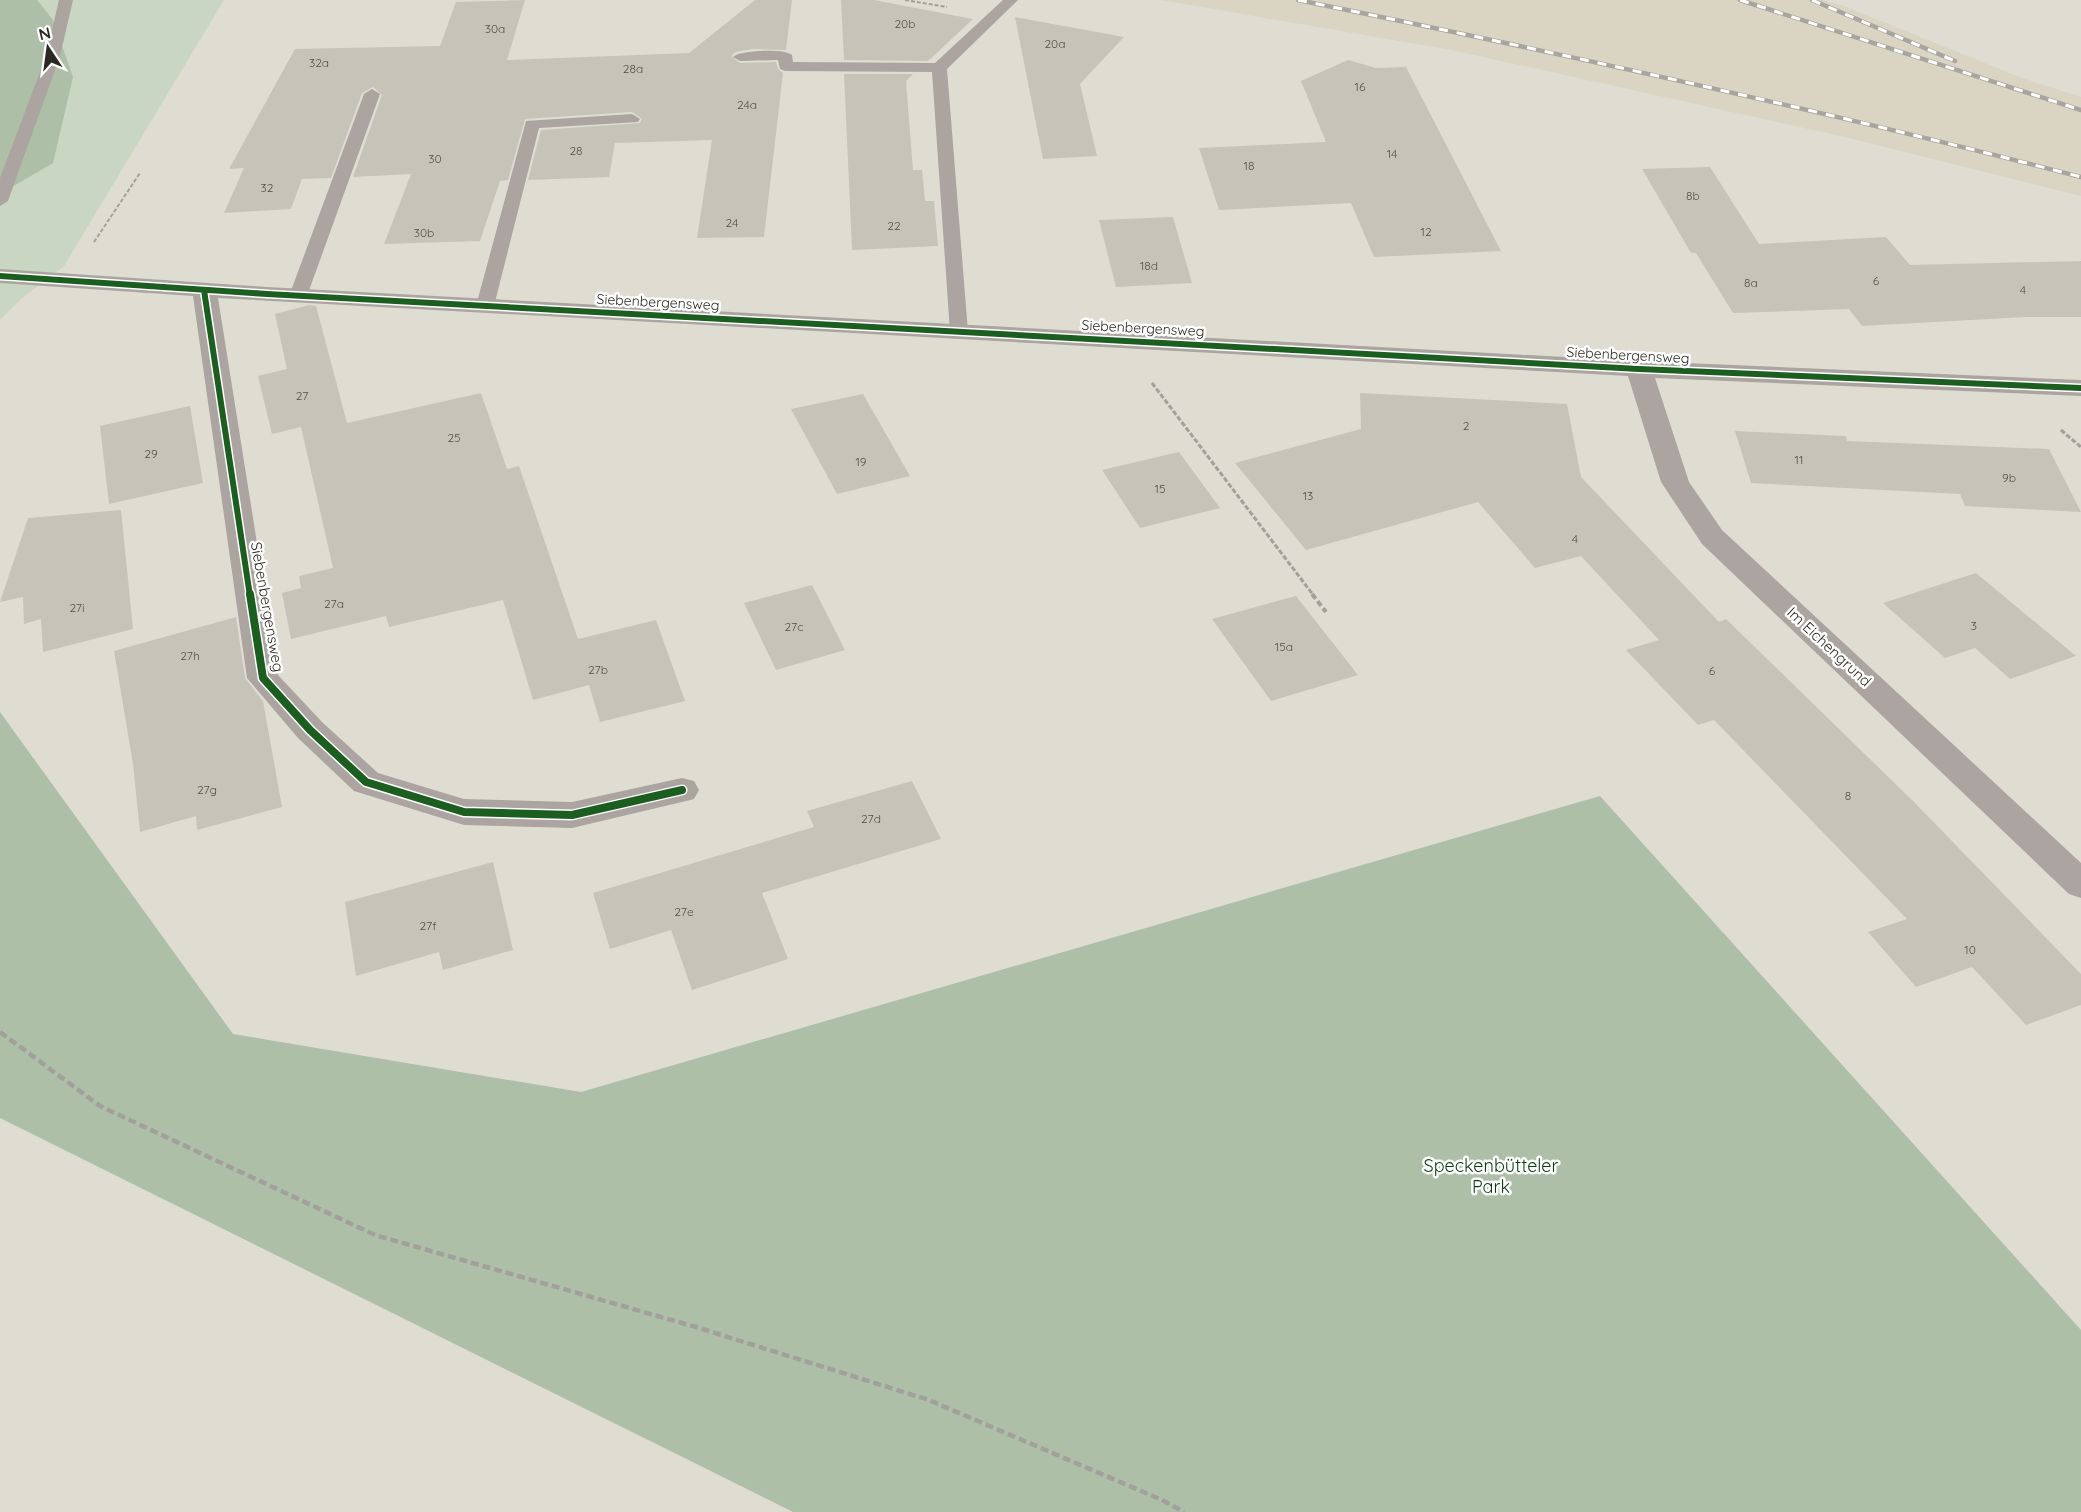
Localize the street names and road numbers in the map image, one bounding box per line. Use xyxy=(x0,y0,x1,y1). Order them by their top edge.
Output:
street label: Siebenbergensweg xyxy=(596,290,720,314)
street label: Siebenbergensweg xyxy=(1081,316,1205,340)
street label: Siebenbergensweg xyxy=(1566,343,1690,367)
street label: Siebenbergensweg xyxy=(247,540,288,673)
street label: Im Eichengrund xyxy=(1783,603,1875,690)

